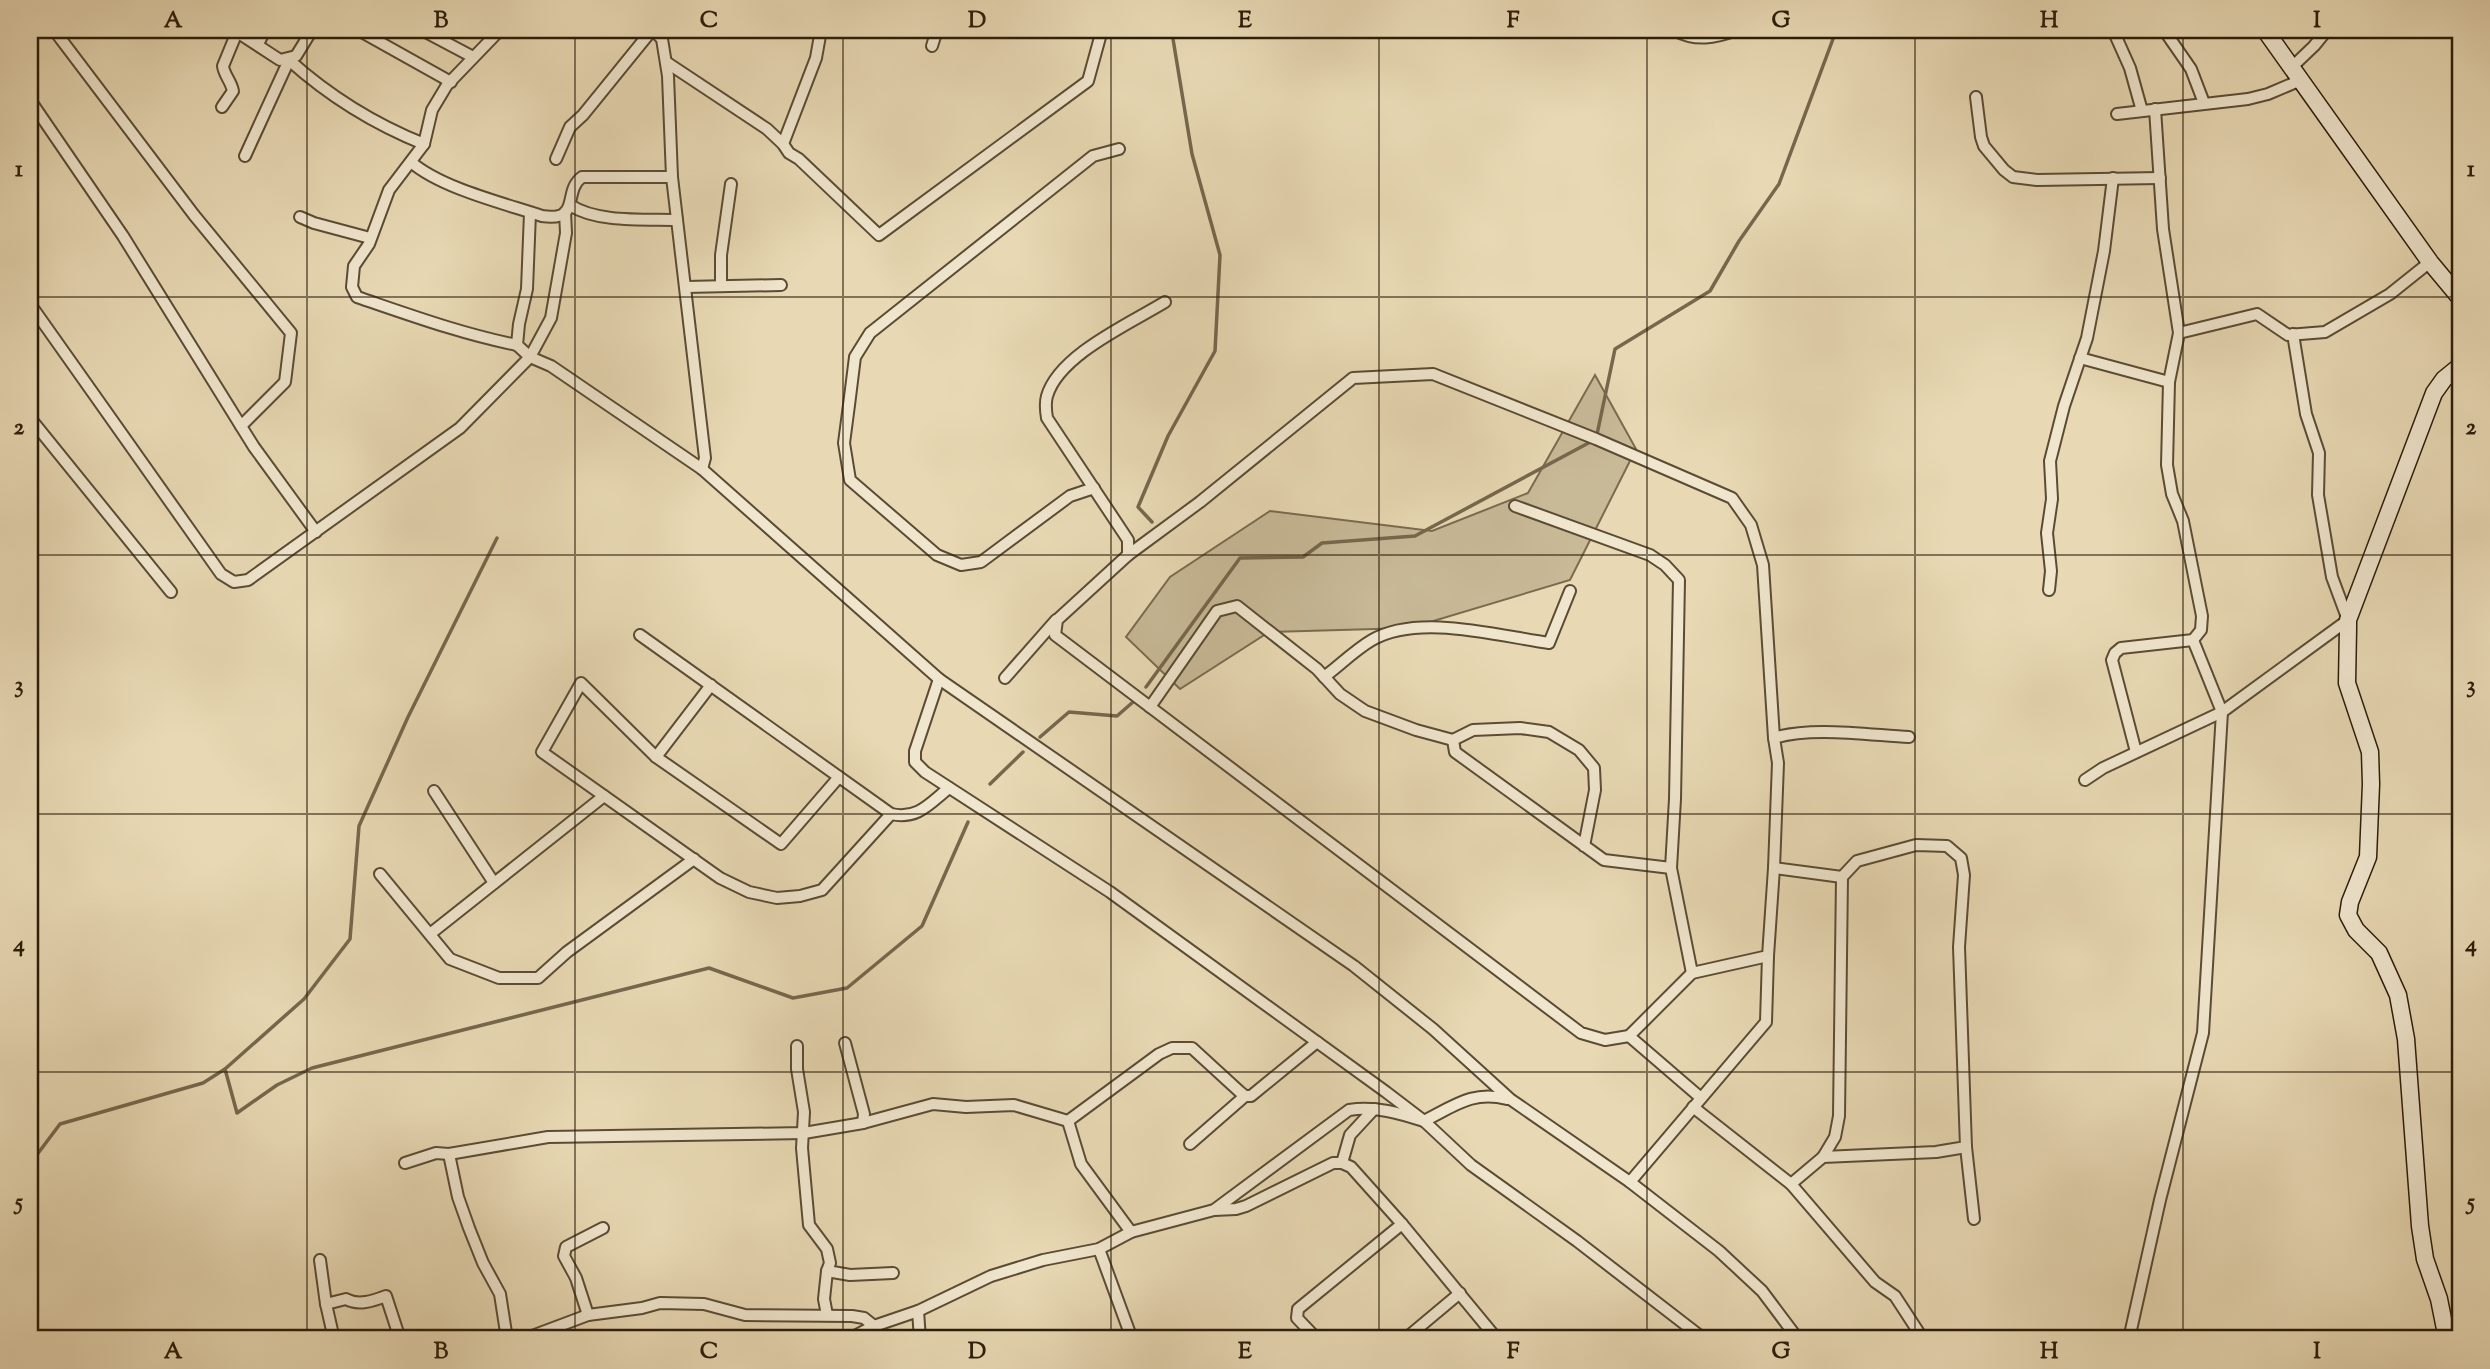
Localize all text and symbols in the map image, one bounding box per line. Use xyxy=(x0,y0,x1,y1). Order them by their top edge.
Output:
text: A xyxy=(164,5,183,38)
text: B xyxy=(434,5,449,38)
text: C xyxy=(700,5,718,38)
text: D xyxy=(968,5,986,38)
text: E xyxy=(1238,5,1252,38)
text: F xyxy=(1507,5,1520,38)
text: G xyxy=(1772,5,1791,38)
text: H xyxy=(2040,5,2059,38)
text: I xyxy=(2313,5,2321,38)
text: 1 xyxy=(15,154,23,187)
text: 1 xyxy=(2467,154,2475,187)
text: 2 xyxy=(14,412,25,445)
text: 2 xyxy=(2466,412,2477,445)
text: 3 xyxy=(14,670,24,703)
text: 3 xyxy=(2466,670,2476,703)
text: 4 xyxy=(12,929,25,962)
text: 4 xyxy=(2464,929,2477,962)
text: 5 xyxy=(13,1187,23,1220)
text: 5 xyxy=(2465,1187,2475,1220)
text: A xyxy=(164,1336,183,1369)
text: B xyxy=(434,1336,449,1369)
text: C xyxy=(700,1336,718,1369)
text: D xyxy=(968,1336,986,1369)
text: E xyxy=(1238,1336,1252,1369)
text: F xyxy=(1507,1336,1520,1369)
text: G xyxy=(1772,1336,1791,1369)
text: H xyxy=(2040,1336,2059,1369)
text: I xyxy=(2313,1336,2321,1369)

